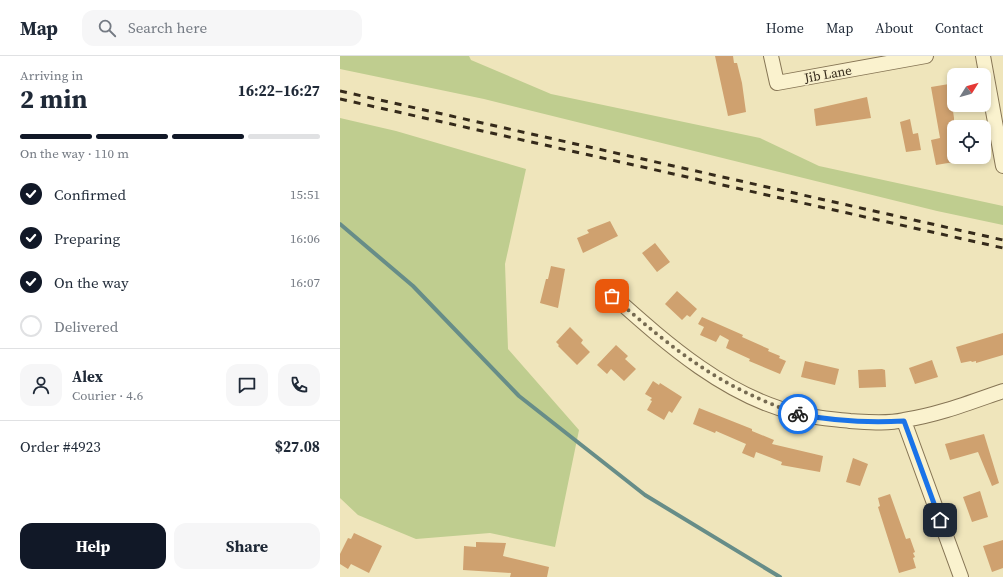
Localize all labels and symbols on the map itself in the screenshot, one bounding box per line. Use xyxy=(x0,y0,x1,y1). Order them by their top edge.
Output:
street label: Jib Lane xyxy=(802,61,853,87)
north arrow xyxy=(947,68,991,112)
pin xyxy=(595,279,629,313)
courier xyxy=(778,394,818,434)
pin xyxy=(923,503,957,537)

